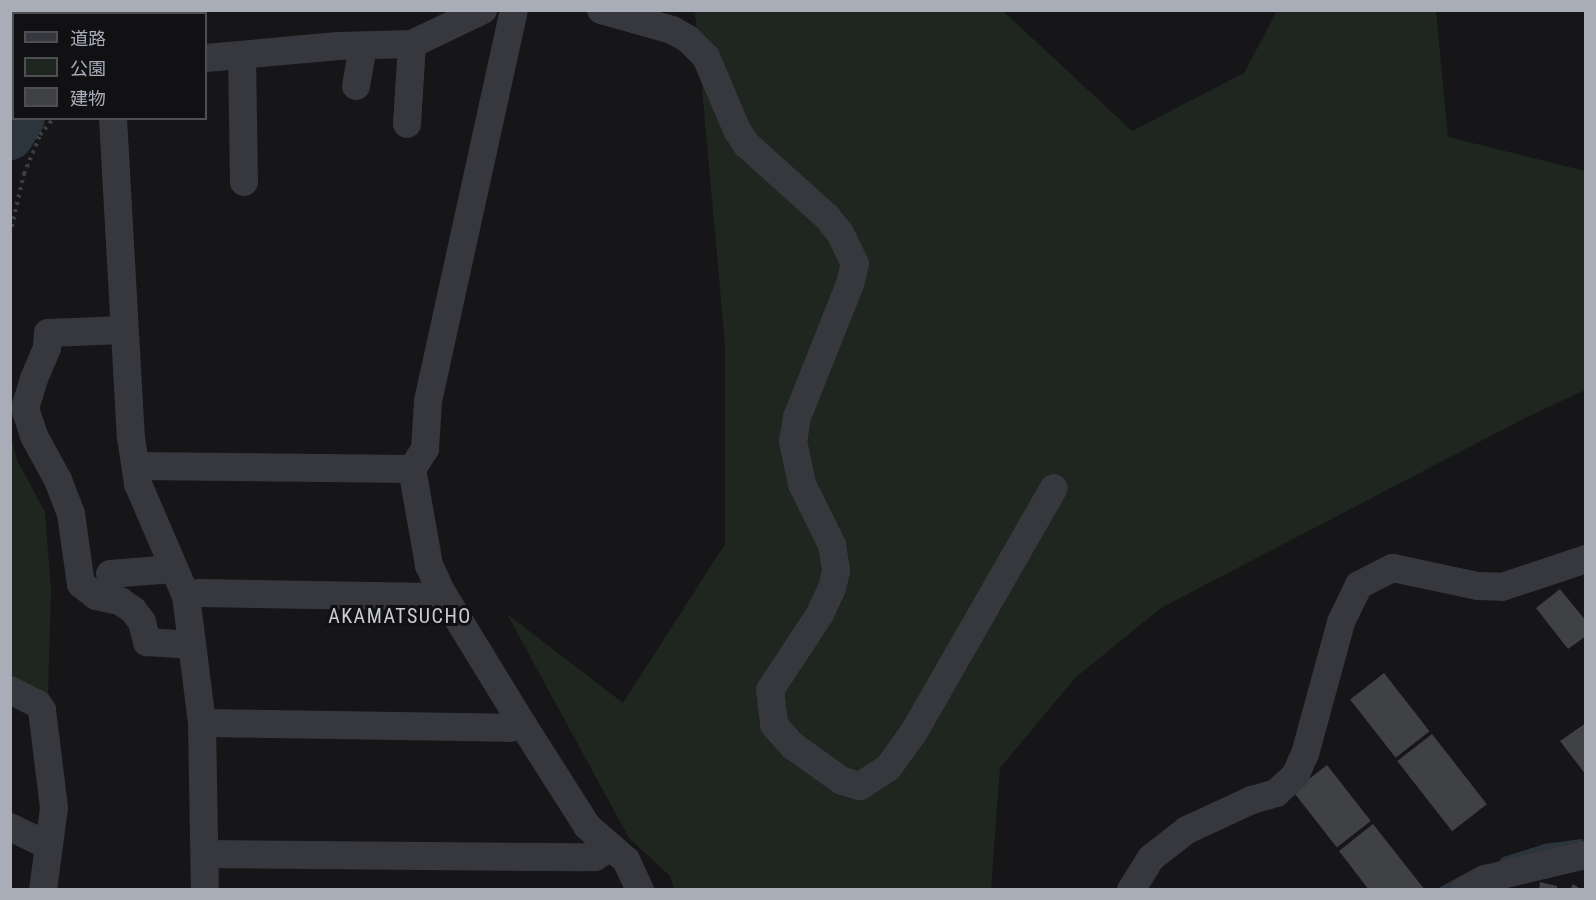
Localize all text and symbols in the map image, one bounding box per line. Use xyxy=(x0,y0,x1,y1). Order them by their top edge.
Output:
legend xyxy=(12,12,207,120)
text: 道路 xyxy=(70,28,106,49)
text: 公園 xyxy=(70,58,106,79)
text: 建物 xyxy=(70,88,106,109)
district label: AKAMATSUCHO xyxy=(328,604,472,628)

